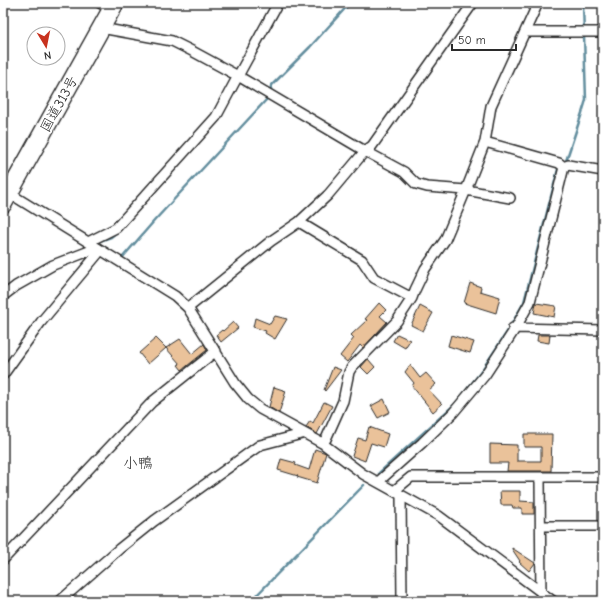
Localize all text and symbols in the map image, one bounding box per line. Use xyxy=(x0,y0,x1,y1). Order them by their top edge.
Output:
north arrow xyxy=(26,26,66,66)
scale bar xyxy=(452,26,516,52)
text: 50 m xyxy=(458,33,486,47)
text: N xyxy=(43,48,52,62)
street label: 国道313号 xyxy=(37,73,81,135)
district label: 小鴨 xyxy=(123,454,153,472)

